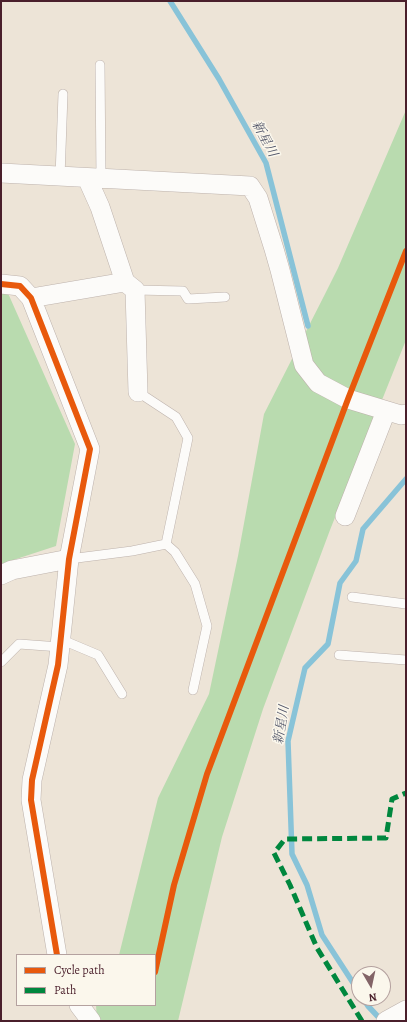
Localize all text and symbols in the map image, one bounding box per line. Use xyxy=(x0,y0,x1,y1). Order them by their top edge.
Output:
water label: 新星川 xyxy=(248,118,280,160)
water label: 新星川 xyxy=(271,705,293,745)
legend xyxy=(16,954,156,1006)
text: Cycle path xyxy=(54,962,105,978)
north arrow xyxy=(351,966,391,1006)
text: Path xyxy=(54,982,76,998)
text: N xyxy=(368,989,378,1005)

